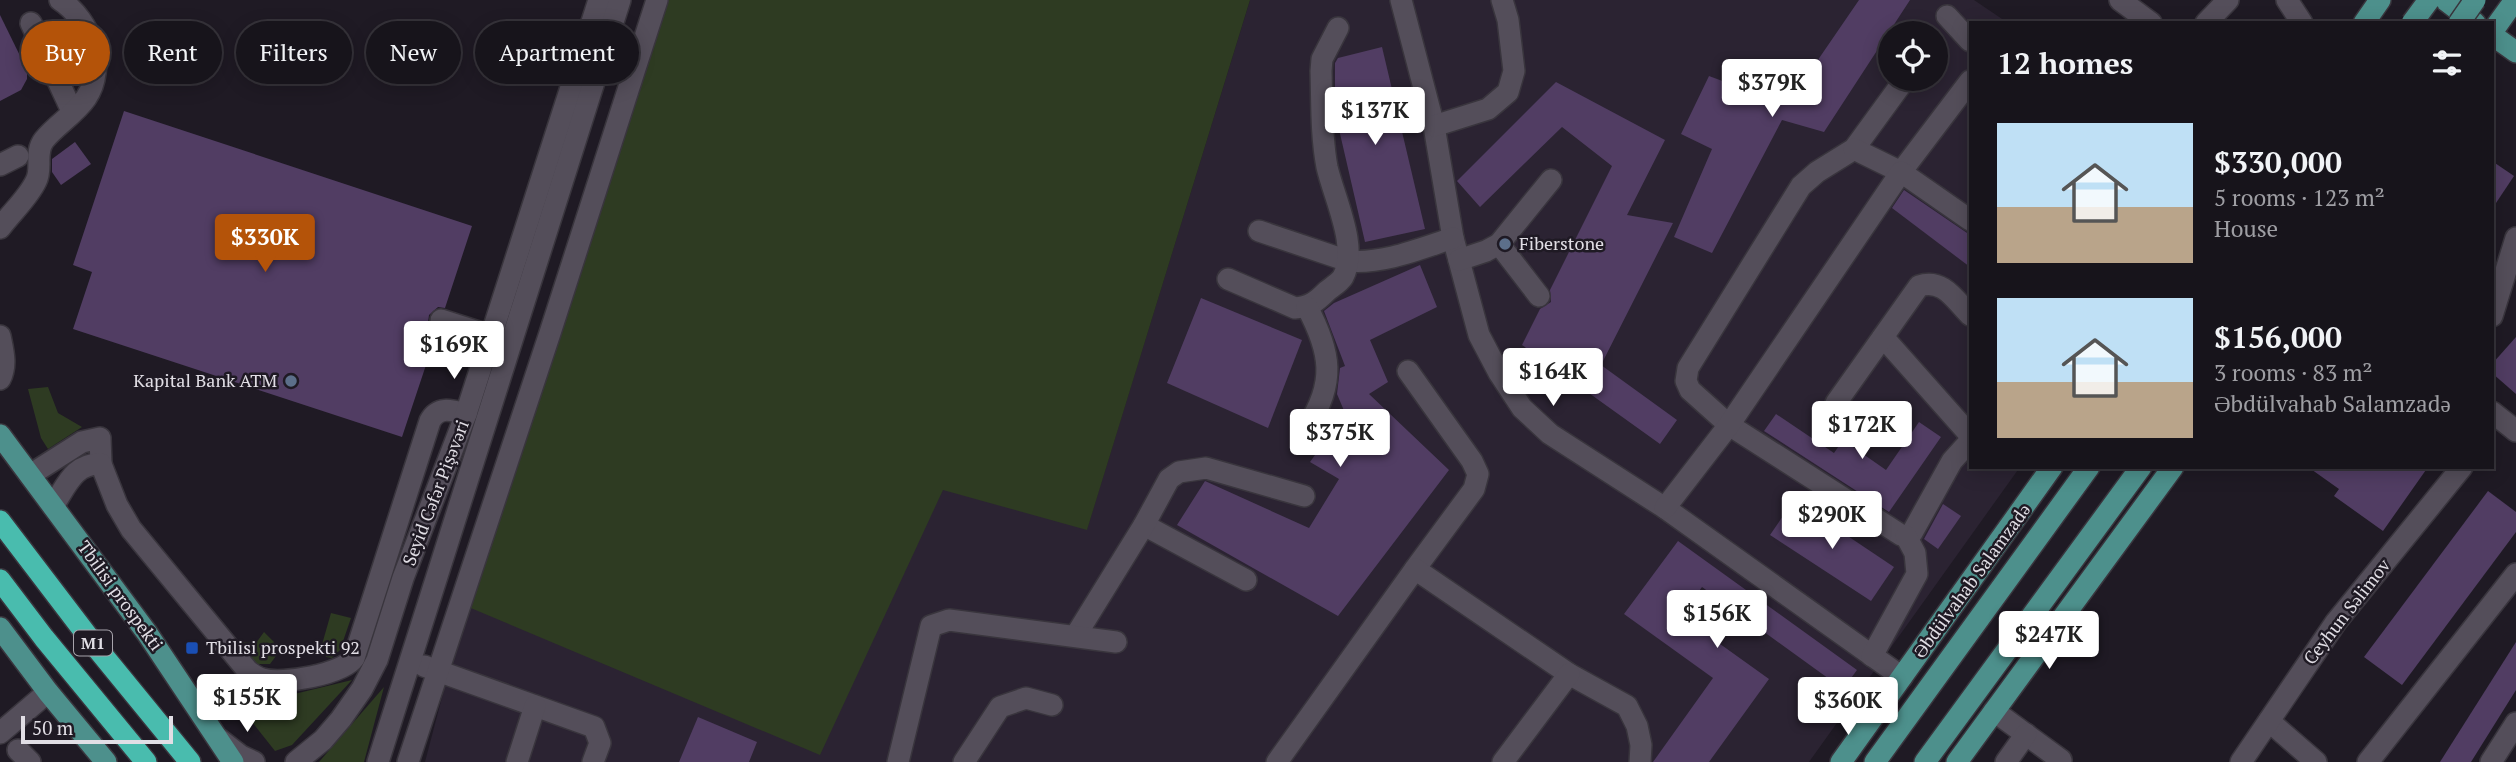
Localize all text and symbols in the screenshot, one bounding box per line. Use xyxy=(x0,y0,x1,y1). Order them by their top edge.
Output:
chip: Buy xyxy=(21,21,110,84)
chip: Rent xyxy=(124,21,222,84)
chip: Filters xyxy=(236,21,352,84)
chip: New xyxy=(366,21,461,84)
chip: Apartment xyxy=(475,21,639,84)
map controls xyxy=(1878,21,1948,91)
button: locate xyxy=(1878,21,1948,91)
text: 12 homes xyxy=(1997,43,2133,83)
icon: filters xyxy=(2428,44,2466,82)
pin: $379K xyxy=(1723,60,1821,119)
text: $379K xyxy=(1738,66,1806,97)
pin: $137K xyxy=(1326,88,1424,147)
text: $137K xyxy=(1341,94,1409,125)
text: $330,000 xyxy=(2214,142,2342,182)
icon: home xyxy=(2053,151,2137,235)
text: 5 rooms · 123 m² xyxy=(2214,182,2385,213)
text: House xyxy=(2214,213,2278,244)
pin: $330K xyxy=(216,215,314,274)
text: $330K xyxy=(231,221,299,252)
place label: Fiberstone xyxy=(1519,231,1604,255)
marker: Fiberstone xyxy=(1497,236,1513,252)
text: $156,000 xyxy=(2214,317,2342,357)
pin: $169K xyxy=(405,322,503,381)
icon: home xyxy=(2053,326,2137,410)
text: $169K xyxy=(420,328,488,359)
pin: $164K xyxy=(1504,348,1602,408)
text: $164K xyxy=(1519,355,1587,386)
text: 3 rooms · 83 m² xyxy=(2214,357,2373,388)
place label: Kapital Bank ATM xyxy=(133,368,277,392)
marker: Kapital Bank ATM xyxy=(283,373,299,389)
text: Əbdülvahab Salamzadə xyxy=(2214,388,2451,419)
pin: $172K xyxy=(1813,402,1911,461)
text: $172K xyxy=(1828,408,1896,439)
pin: $375K xyxy=(1291,410,1389,469)
street label: Seyid Cəfər Pişəvəri xyxy=(396,416,474,569)
text: $375K xyxy=(1306,416,1374,447)
pin: $290K xyxy=(1783,491,1881,551)
text: $290K xyxy=(1798,498,1866,529)
street label: Əbdülvahab Salamzadə xyxy=(1907,498,2035,662)
street label: Tbilisi prospekti xyxy=(73,536,169,655)
street label: Ceyhun Səlimov xyxy=(2297,553,2396,669)
pin: $156K xyxy=(1668,590,1766,650)
text: $156K xyxy=(1683,597,1751,628)
pin: $247K xyxy=(2000,612,2098,671)
text: $247K xyxy=(2015,618,2083,649)
road number: M1 xyxy=(74,630,112,656)
place label: Tbilisi prospekti 92 xyxy=(206,635,360,659)
marker: Tbilisi prospekti 92 xyxy=(184,640,200,656)
pin: $155K xyxy=(198,674,296,734)
pin: $360K xyxy=(1799,678,1897,737)
text: $155K xyxy=(213,681,281,712)
text: $360K xyxy=(1814,684,1882,715)
scale bar xyxy=(21,713,173,745)
text: 50 m xyxy=(32,715,73,740)

